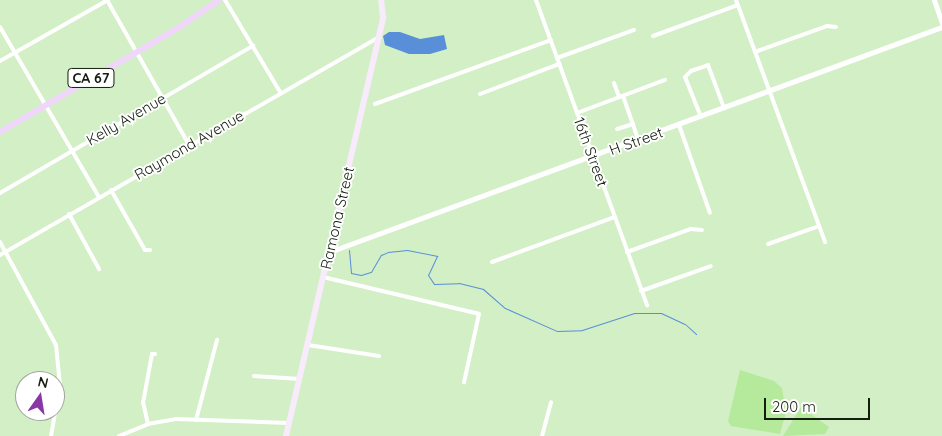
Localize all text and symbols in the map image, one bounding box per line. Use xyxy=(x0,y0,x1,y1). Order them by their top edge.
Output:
road number: CA 67 xyxy=(67,66,115,90)
street label: Kelly Avenue xyxy=(83,89,169,149)
street label: Raymond Avenue xyxy=(131,106,247,184)
street label: 16th Street xyxy=(570,115,612,189)
street label: H Street xyxy=(607,123,665,159)
street label: Ramona Street xyxy=(316,165,358,271)
north arrow xyxy=(15,371,65,421)
text: N xyxy=(36,372,50,392)
scale bar xyxy=(767,388,873,420)
text: 200 m xyxy=(772,397,816,416)

